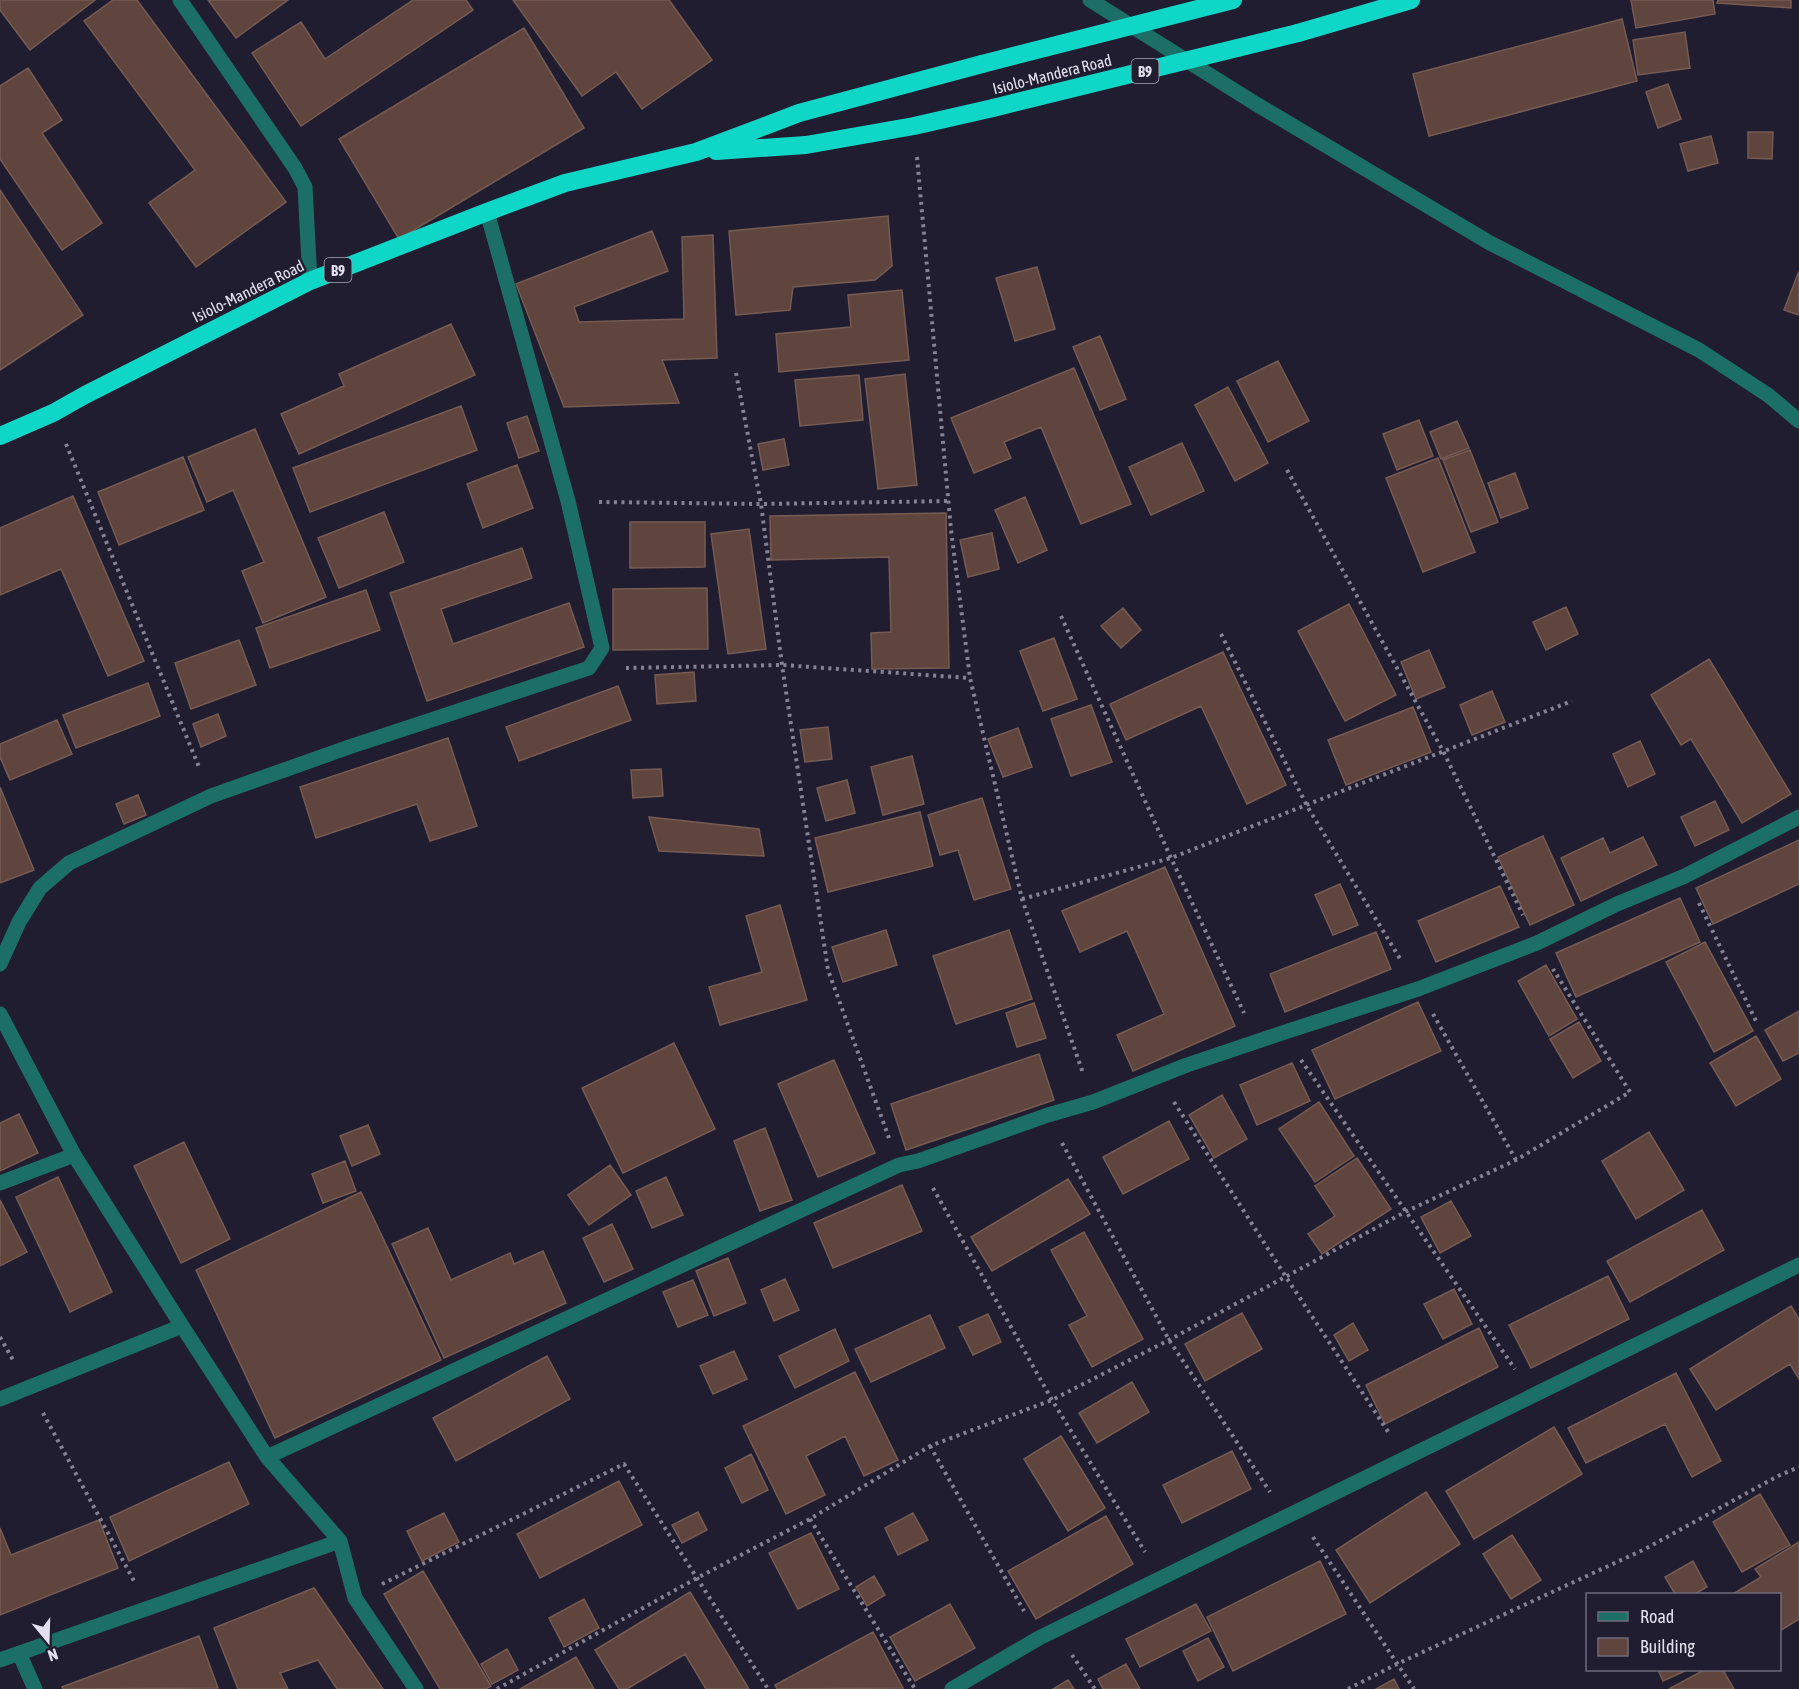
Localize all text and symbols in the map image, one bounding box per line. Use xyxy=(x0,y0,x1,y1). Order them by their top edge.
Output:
street label: Isiolo-Mandera Road xyxy=(991,51,1113,97)
road number: B9 xyxy=(1132,59,1158,83)
street label: Isiolo-Mandera Road xyxy=(189,256,307,326)
road number: B9 xyxy=(324,258,352,282)
legend xyxy=(1586,1593,1781,1671)
text: Road xyxy=(1640,1606,1674,1627)
north arrow xyxy=(18,1611,78,1671)
text: Building xyxy=(1640,1636,1695,1657)
text: N xyxy=(45,1645,60,1665)

